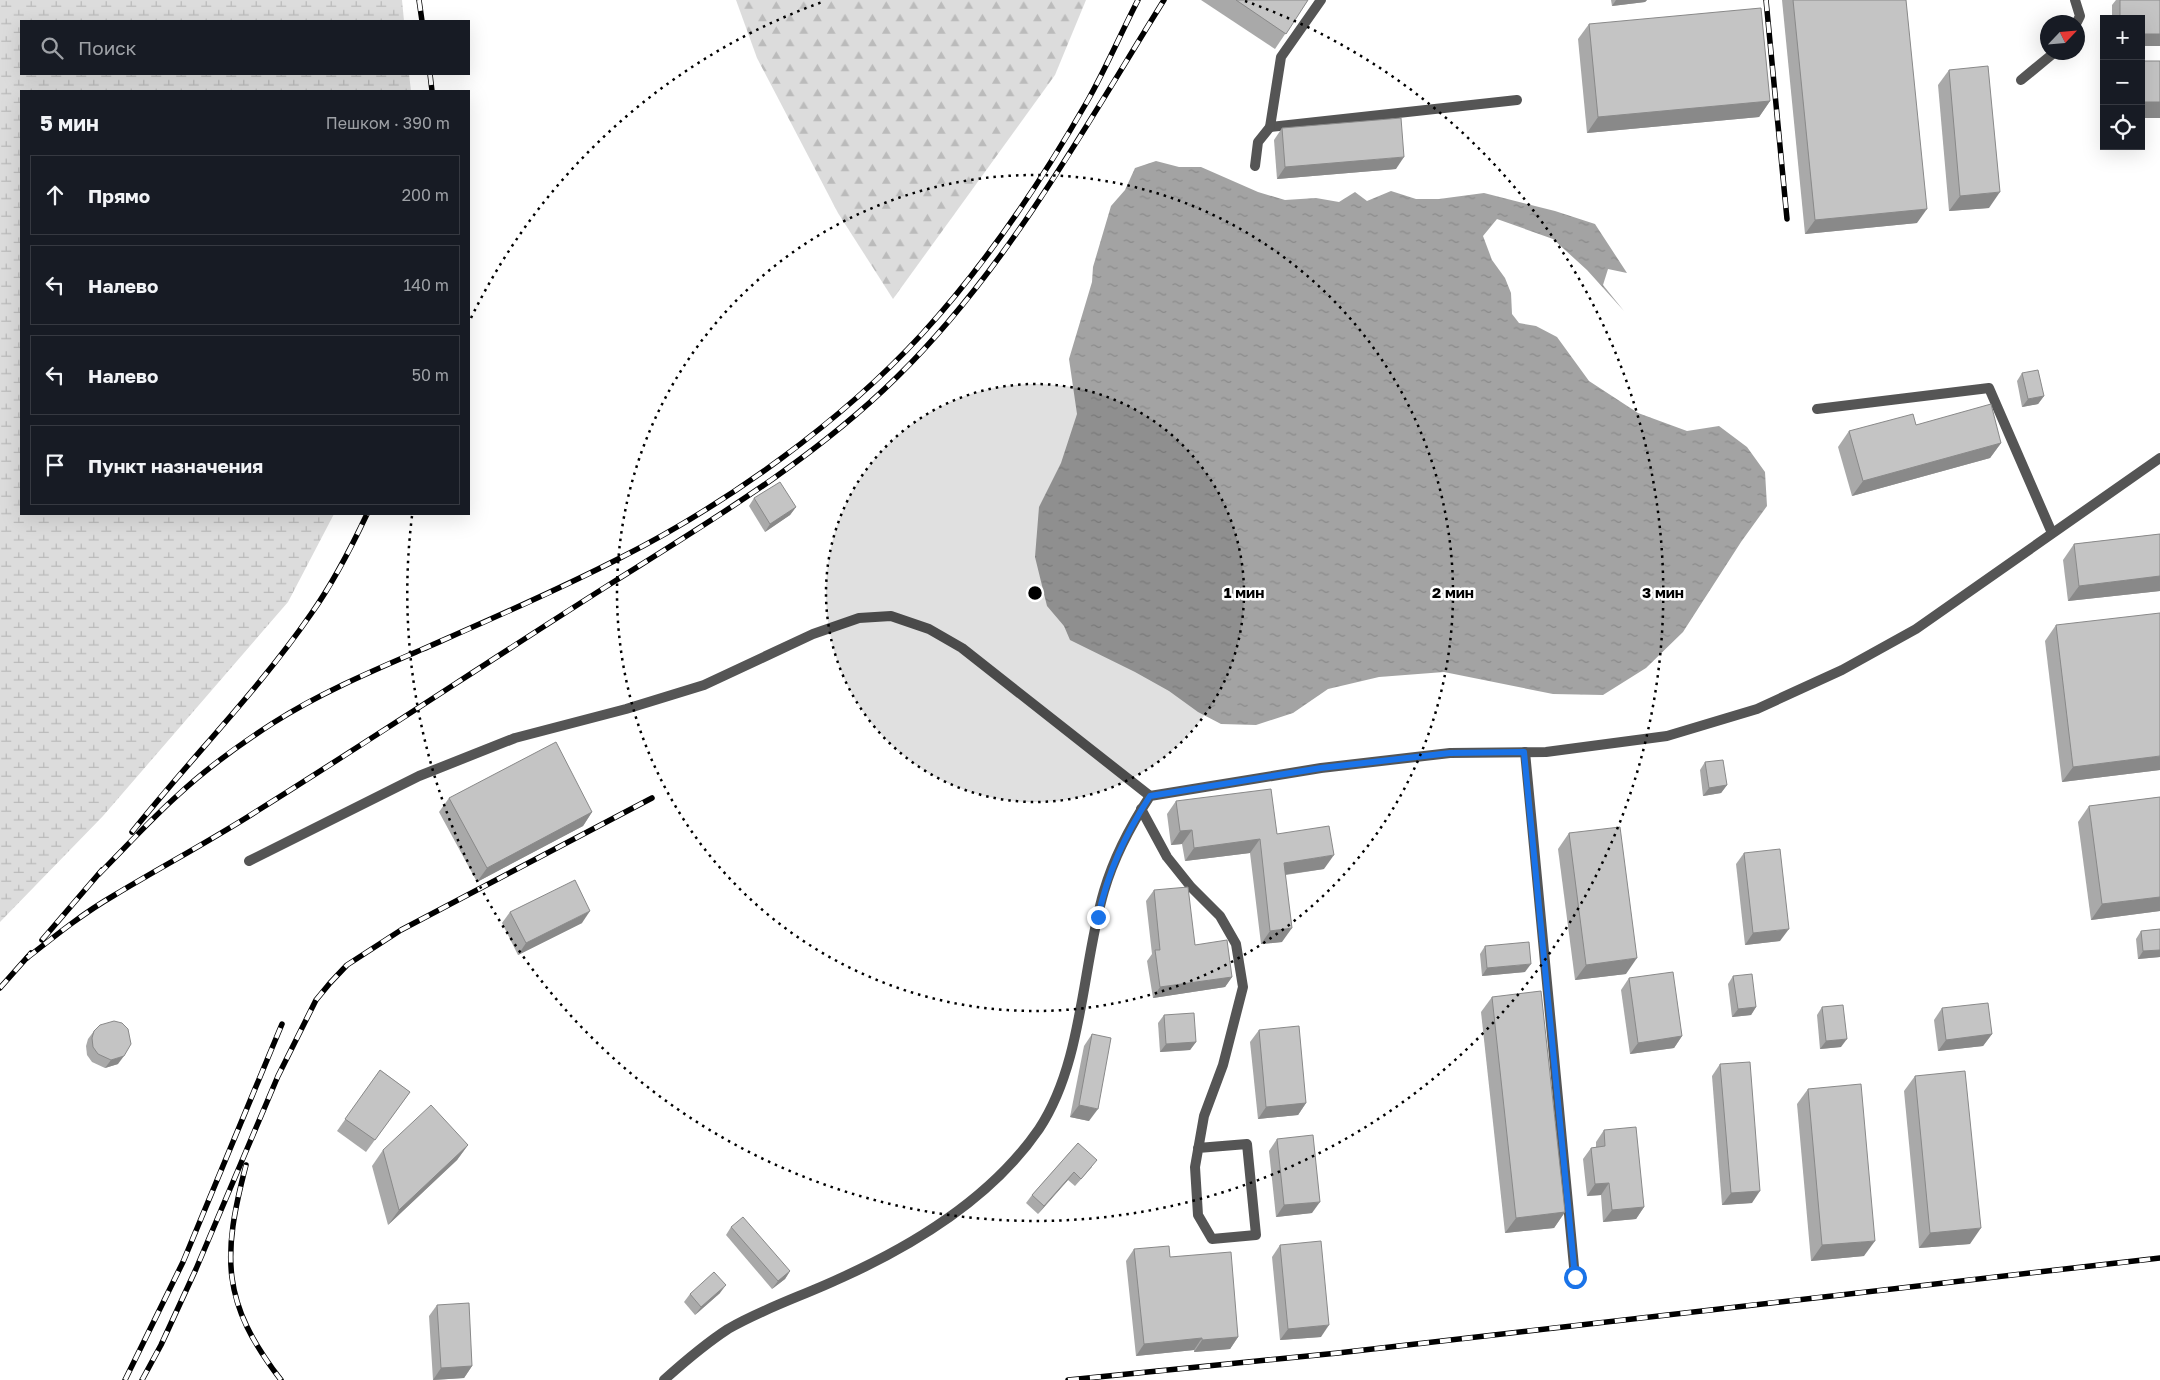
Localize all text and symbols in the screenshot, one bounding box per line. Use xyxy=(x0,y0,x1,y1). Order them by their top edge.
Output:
north arrow xyxy=(2040,15,2085,60)
map controls xyxy=(2100,15,2145,150)
button: + xyxy=(2100,15,2145,60)
search box xyxy=(20,20,470,75)
icon: search xyxy=(38,34,66,62)
text: Поиск xyxy=(78,36,137,59)
button: − xyxy=(2100,60,2145,105)
button: locate xyxy=(2100,105,2145,150)
text: 5 мин xyxy=(40,110,99,136)
text: Пешком · 390 m xyxy=(326,113,450,133)
icon: ahead xyxy=(41,181,69,209)
text: Прямо xyxy=(88,184,150,207)
text: 200 m xyxy=(402,185,449,205)
icon: left xyxy=(41,271,69,299)
text: Налево xyxy=(88,274,158,297)
text: 140 m xyxy=(403,275,449,295)
icon: left xyxy=(41,361,69,389)
text: Налево xyxy=(88,364,158,387)
text: 50 m xyxy=(412,365,449,385)
icon: arrive xyxy=(41,451,69,479)
text: Пункт назначения xyxy=(88,454,263,477)
text: 1 мин xyxy=(1224,583,1264,601)
text: 2 мин xyxy=(1432,583,1474,601)
text: 3 мин xyxy=(1642,583,1684,601)
centre of rings xyxy=(1026,584,1044,602)
route end xyxy=(1087,906,1110,929)
route start xyxy=(1564,1266,1587,1289)

